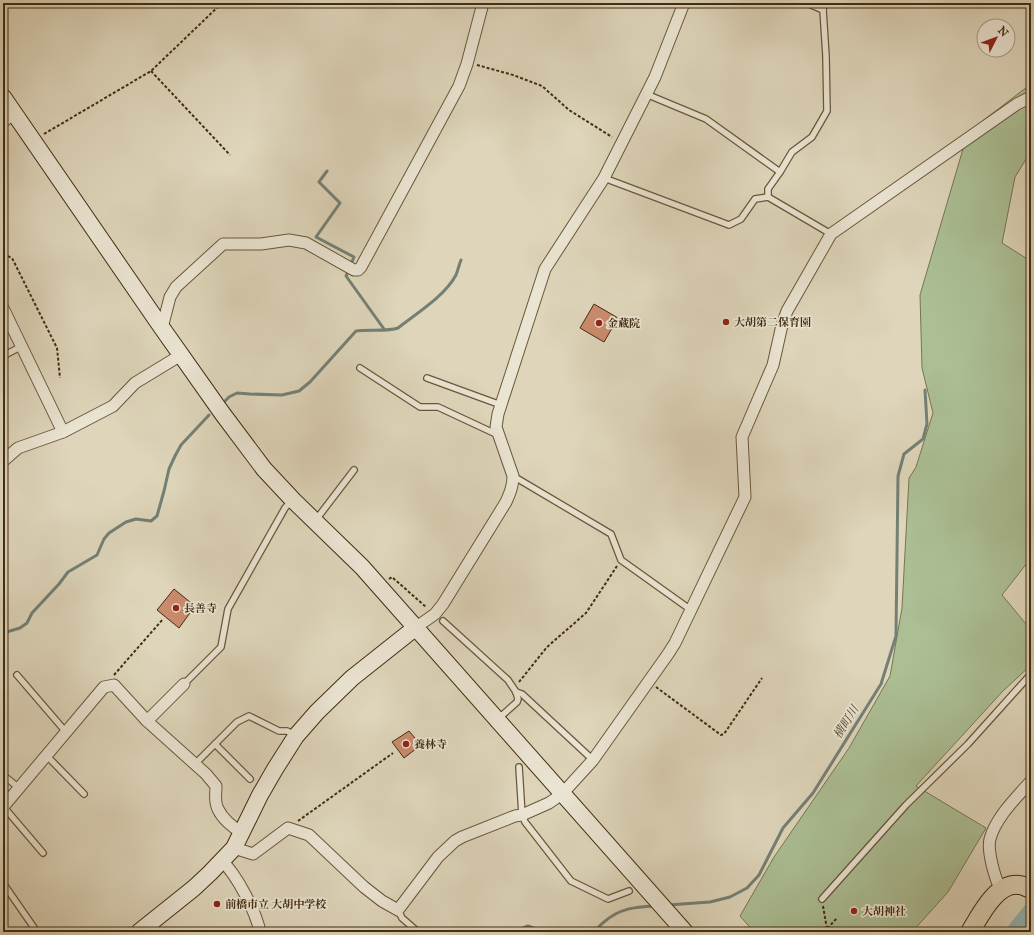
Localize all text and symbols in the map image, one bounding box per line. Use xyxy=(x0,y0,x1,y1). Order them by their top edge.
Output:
north arrow xyxy=(976,18,1016,58)
text: N xyxy=(995,24,1011,40)
place label: 大胡第二保育園 xyxy=(734,316,811,329)
place label: 金蔵院 xyxy=(607,317,640,330)
marker: 大胡第二保育園 xyxy=(721,317,731,327)
marker: 金蔵院 xyxy=(594,318,604,328)
place label: 長善寺 xyxy=(184,602,217,615)
marker: 長善寺 xyxy=(171,603,181,613)
water label: 横町川 xyxy=(831,701,863,741)
place label: 養林寺 xyxy=(414,738,447,751)
marker: 養林寺 xyxy=(401,739,411,749)
place label: 前橋市立 大胡中学校 xyxy=(225,898,326,911)
marker: 前橋市立 大胡中学校 xyxy=(212,899,222,909)
place label: 大胡神社 xyxy=(862,905,906,918)
marker: 大胡神社 xyxy=(849,906,859,916)

